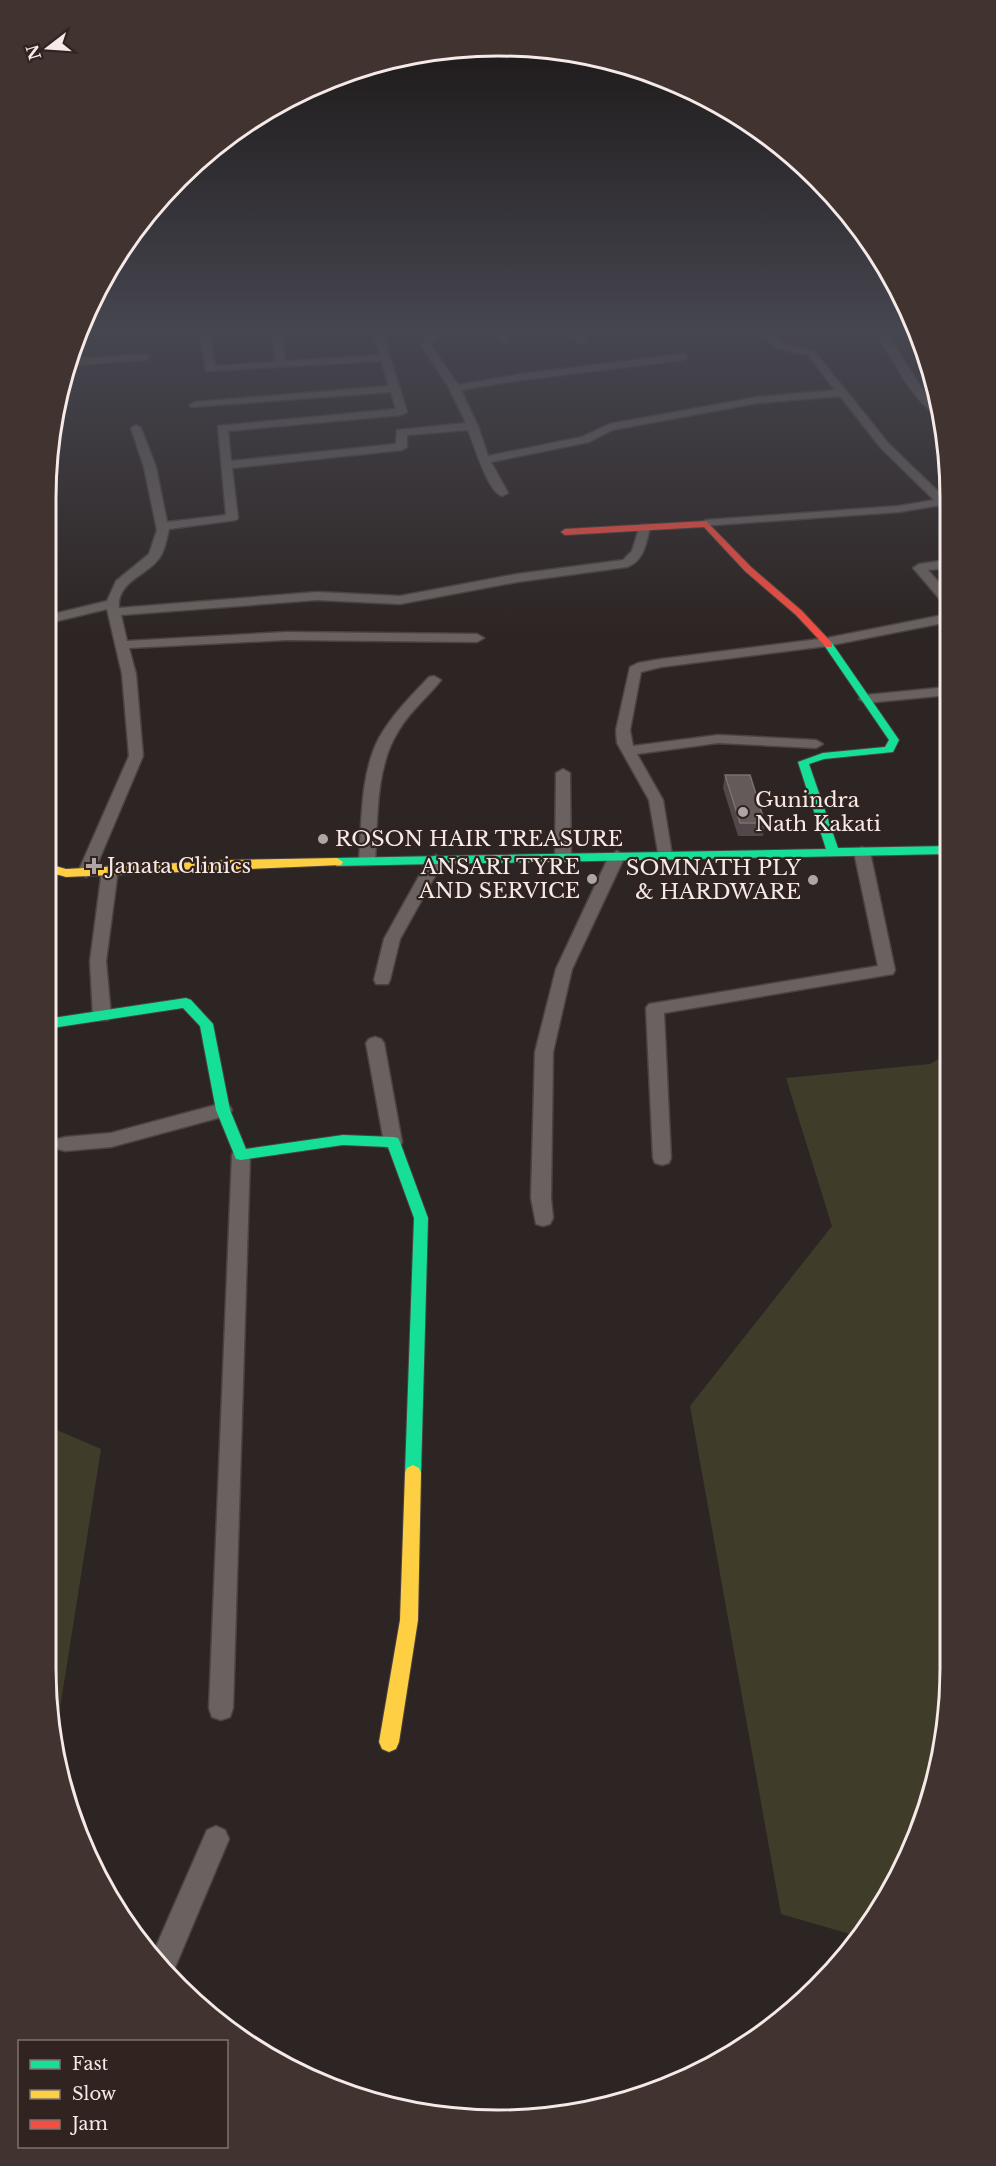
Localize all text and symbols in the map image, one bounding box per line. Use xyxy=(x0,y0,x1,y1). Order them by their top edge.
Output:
north arrow xyxy=(18,18,78,78)
text: N xyxy=(22,42,45,63)
place label: Gunindra Nath Kakati xyxy=(755,787,881,837)
marker: Gunindra Nath Kakati xyxy=(736,805,750,819)
place label: ROSON HAIR TREASURE xyxy=(335,826,623,852)
marker: ROSON HAIR TREASURE xyxy=(316,832,330,846)
place label: Janata Clinics xyxy=(104,853,251,879)
place label: ANSARI TYRE AND SERVICE xyxy=(418,854,580,904)
place label: SOMNATH PLY & HARDWARE xyxy=(626,855,802,905)
marker: Janata Clinics xyxy=(85,857,103,875)
marker: ANSARI TYRE AND SERVICE xyxy=(585,872,599,886)
marker: SOMNATH PLY & HARDWARE xyxy=(806,873,820,887)
legend xyxy=(18,2040,228,2148)
text: Fast xyxy=(72,2053,109,2075)
text: Slow xyxy=(72,2083,117,2105)
text: Jam xyxy=(70,2113,108,2135)

